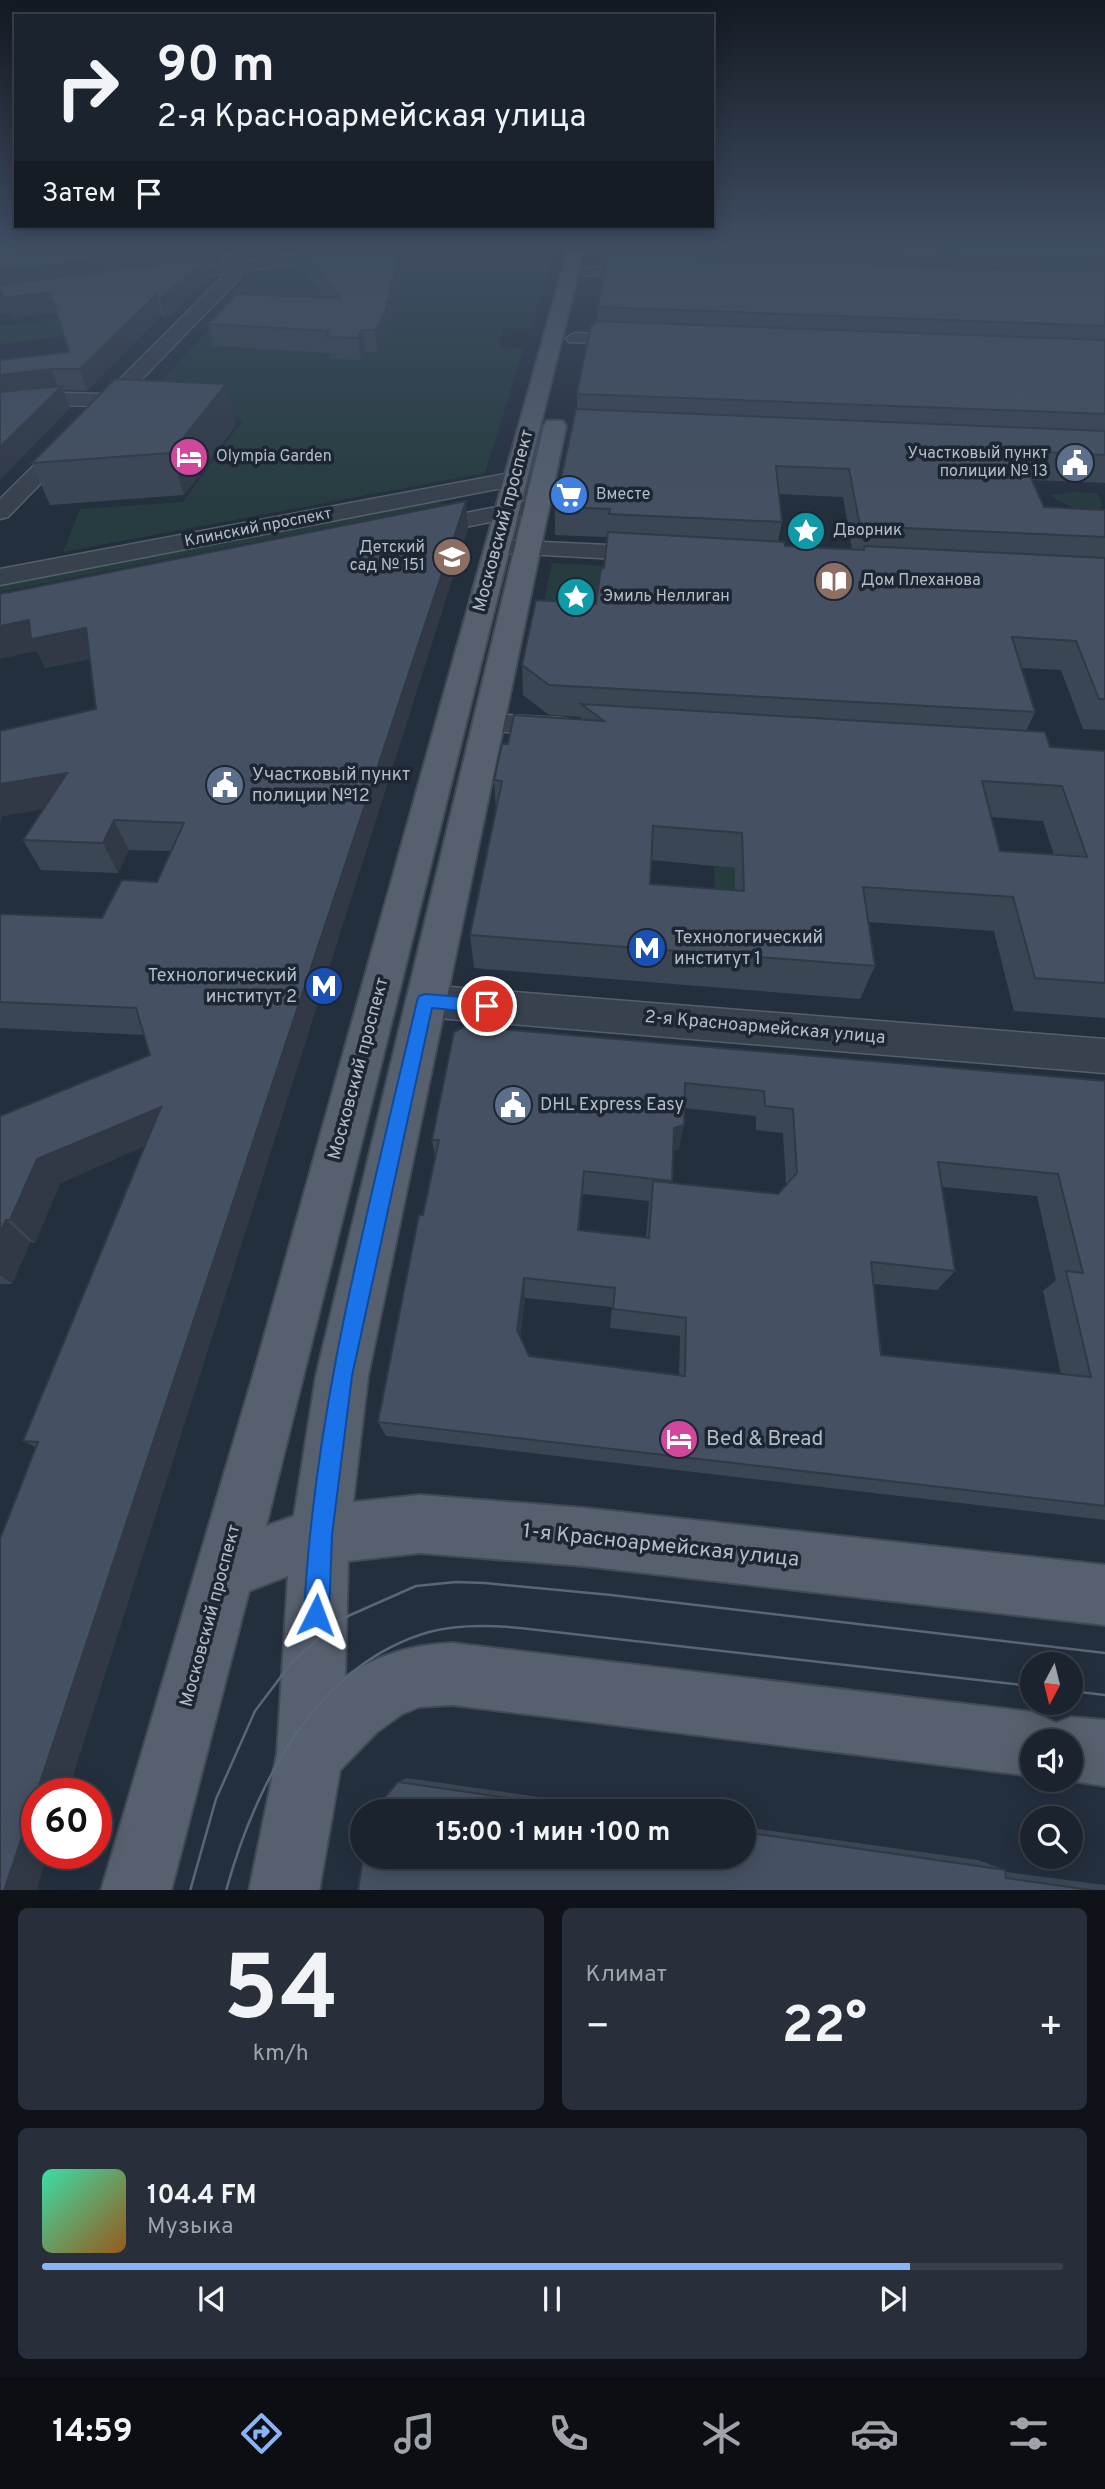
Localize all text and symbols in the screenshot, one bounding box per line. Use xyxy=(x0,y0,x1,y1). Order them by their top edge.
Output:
text: 90 m xyxy=(157,37,275,99)
icon: right xyxy=(42,42,133,133)
text: 2-я Красноармейская улица xyxy=(157,98,586,138)
icon: arrive xyxy=(130,175,168,213)
text: Затем xyxy=(42,178,116,211)
street label: Московский проспект xyxy=(469,427,539,615)
hotel icon: Olympiа Garden xyxy=(168,436,210,478)
public building icon: Участковый пункт полиции № 13 xyxy=(1054,442,1096,484)
place label: Участковый пункт полиции № 13 xyxy=(907,444,1048,482)
place label: Olympiа Garden xyxy=(216,447,332,467)
supermarket icon: Вместе xyxy=(548,474,590,516)
place label: Вместе xyxy=(596,485,650,505)
street label: Клинский проспект xyxy=(183,504,333,552)
place icon: Дворник xyxy=(785,510,827,552)
place label: Дворник xyxy=(833,521,902,541)
school or university icon: Детский сад № 151 xyxy=(431,536,473,578)
place label: Детский сад № 151 xyxy=(350,538,425,576)
library icon: Дом Плеханова xyxy=(813,560,855,602)
place label: Дом Плеханова xyxy=(861,571,981,591)
place icon: Эмиль Неллиган xyxy=(555,576,597,618)
place label: Эмиль Неллиган xyxy=(603,587,730,607)
public building icon: Участковый пункт полиции №12 xyxy=(204,764,246,806)
place label: Участковый пункт полиции №12 xyxy=(252,764,410,808)
metro station icon: Технологический институт 1 xyxy=(626,927,668,969)
place label: Технологический институт 1 xyxy=(674,927,823,971)
place label: Технологический институт 2 xyxy=(148,965,297,1009)
metro station icon: Технологический институт 2 xyxy=(303,965,345,1007)
street label: Московский проспект xyxy=(324,975,394,1163)
pin xyxy=(457,976,517,1036)
icon: arrive xyxy=(468,987,506,1025)
street label: 2-я Красноармейская улица xyxy=(644,1006,886,1050)
public building icon: DHL Express Easy xyxy=(492,1084,534,1126)
place label: DHL Express Easy xyxy=(540,1094,684,1117)
hotel icon: Bed & Bread xyxy=(658,1418,700,1460)
place label: Bed & Bread xyxy=(706,1426,823,1453)
street label: 1-я Красноармейская улица xyxy=(522,1518,800,1574)
street label: Московский проспект xyxy=(176,1522,246,1710)
position arrow xyxy=(279,1578,353,1652)
north arrow xyxy=(1020,1652,1083,1715)
map controls xyxy=(1020,1652,1083,1869)
button: sound xyxy=(1020,1729,1083,1792)
speed limit sign: 60 xyxy=(21,1778,112,1869)
button: search xyxy=(1020,1806,1083,1869)
text: 15:00 · 1 мин · 100 m xyxy=(436,1817,670,1850)
text: 54 xyxy=(223,1937,339,2052)
text: Климат xyxy=(586,1961,667,1990)
text: 22° xyxy=(782,1995,867,2061)
text: − xyxy=(586,2004,610,2053)
text: + xyxy=(1038,2004,1063,2053)
text: km/h xyxy=(253,2040,309,2069)
text: 104.4 FM xyxy=(147,2180,257,2213)
text: Музыка xyxy=(147,2213,233,2242)
icon: previous xyxy=(193,2280,231,2318)
icon: pause xyxy=(533,2280,571,2318)
icon: next xyxy=(874,2280,912,2318)
icon: directions xyxy=(237,2409,286,2458)
icon: music xyxy=(390,2409,439,2458)
icon: phone xyxy=(544,2409,593,2458)
icon: climate xyxy=(697,2409,746,2458)
icon: car xyxy=(850,2409,899,2458)
icon: filters xyxy=(1004,2409,1053,2458)
text: 14:59 xyxy=(52,2413,133,2453)

